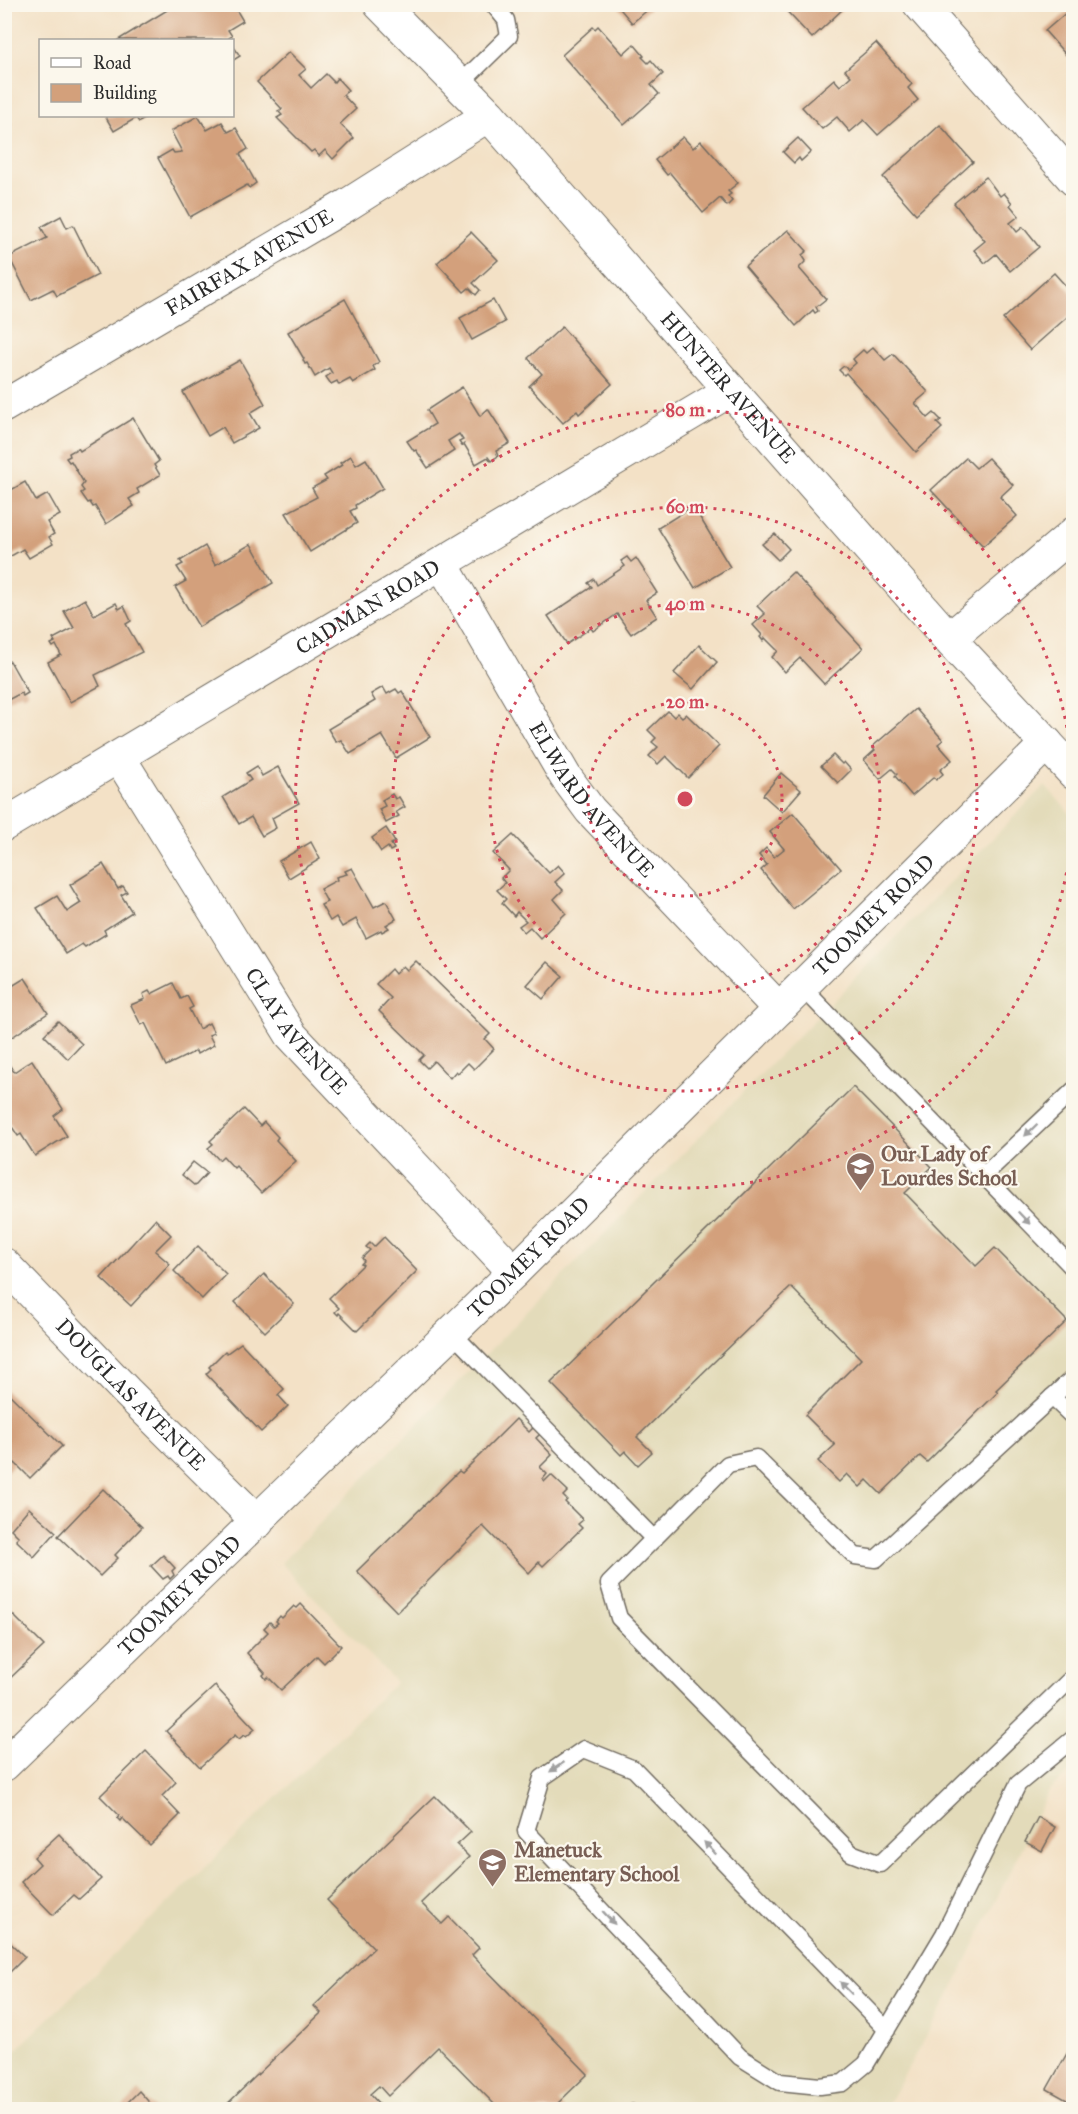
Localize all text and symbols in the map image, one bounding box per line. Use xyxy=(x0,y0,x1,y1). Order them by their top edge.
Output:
legend xyxy=(39,39,234,117)
text: Road xyxy=(93,52,131,74)
text: Building xyxy=(93,82,157,105)
street label: FAIRFAX AVENUE xyxy=(160,203,338,322)
street label: HUNTER AVENUE xyxy=(655,306,802,468)
text: 80 m xyxy=(665,399,705,421)
text: 60 m xyxy=(666,496,705,518)
street label: CADMAN ROAD xyxy=(291,554,445,660)
text: 40 m xyxy=(665,593,706,616)
text: 20 m xyxy=(666,691,705,713)
street label: ELWARD AVENUE xyxy=(523,717,660,883)
centre of rings xyxy=(675,789,695,809)
street label: TOOMEY ROAD xyxy=(807,849,940,981)
street label: CLAY AVENUE xyxy=(240,963,353,1100)
one-way arrow xyxy=(1024,1123,1039,1137)
place label: Our Lady of Lourdes School xyxy=(881,1141,1019,1191)
school or university icon: Our Lady of Lourdes School xyxy=(844,1150,876,1192)
street label: TOOMEY ROAD xyxy=(462,1191,595,1323)
one-way arrow xyxy=(1017,1210,1031,1225)
street label: DOUGLAS AVENUE xyxy=(51,1313,211,1476)
street label: TOOMEY ROAD xyxy=(112,1530,247,1661)
one-way arrow xyxy=(550,1761,566,1773)
place label: Manetuck Elementary School xyxy=(514,1837,680,1887)
one-way arrow xyxy=(703,1840,717,1855)
school or university icon: Manetuck Elementary School xyxy=(477,1846,509,1888)
one-way arrow xyxy=(602,1911,616,1926)
one-way arrow xyxy=(839,1980,853,1995)

